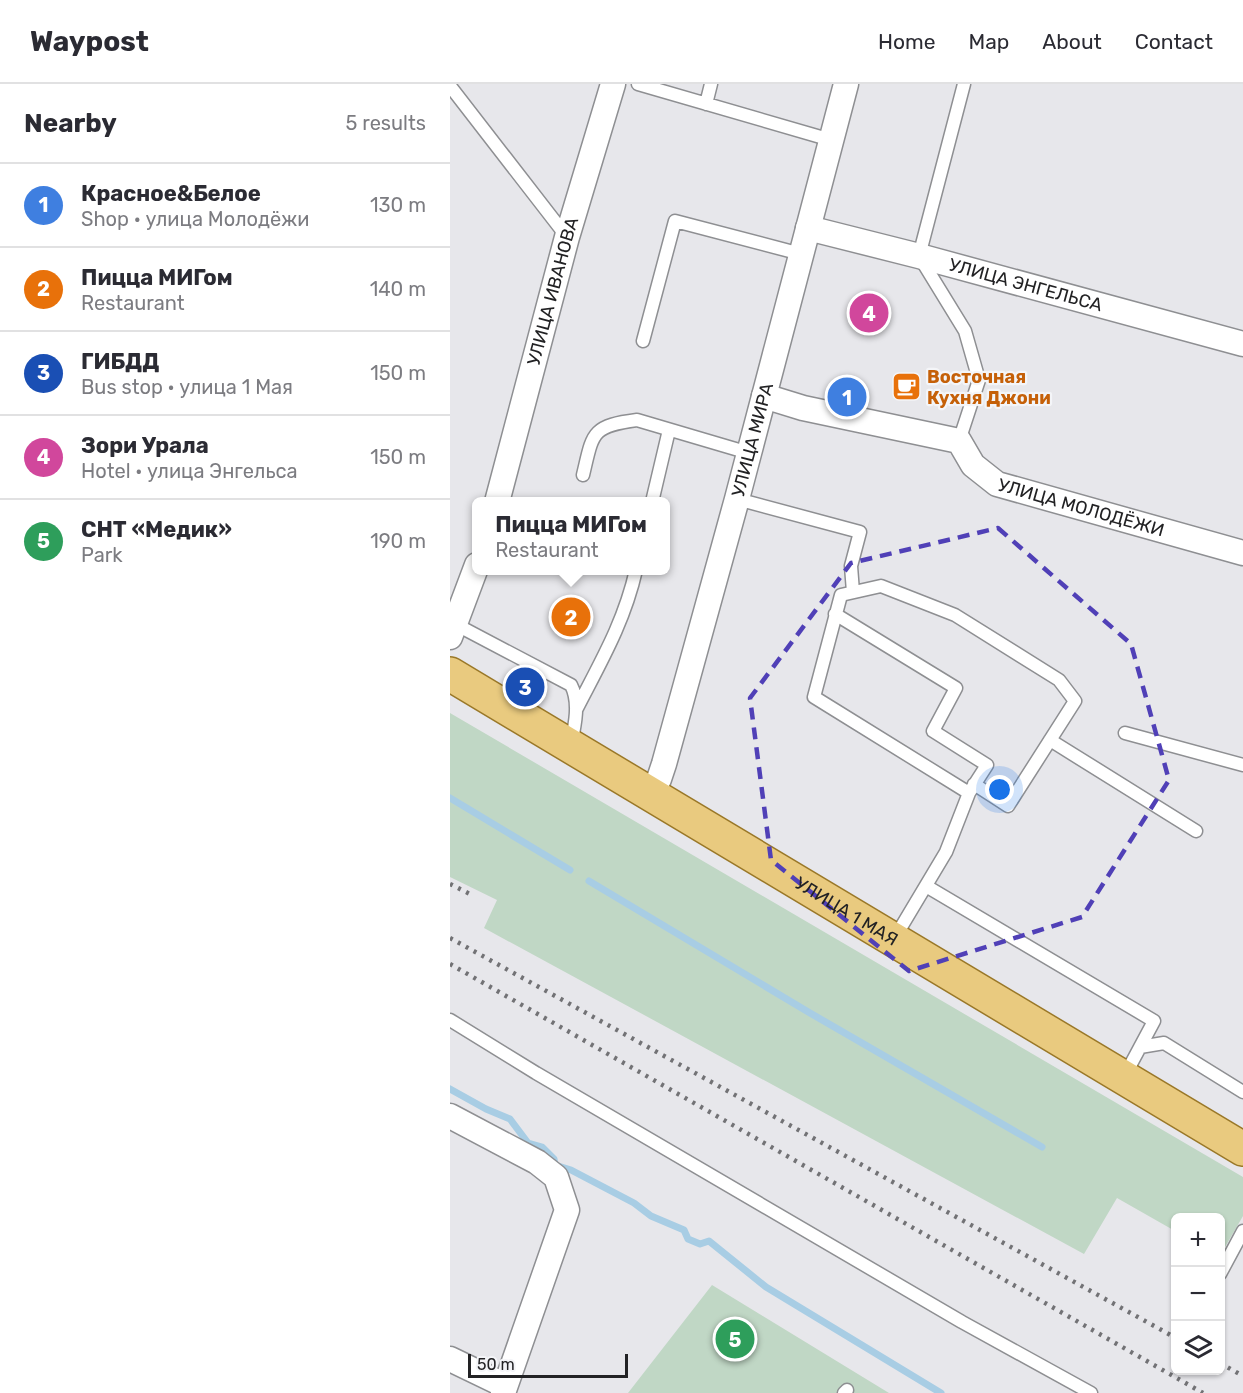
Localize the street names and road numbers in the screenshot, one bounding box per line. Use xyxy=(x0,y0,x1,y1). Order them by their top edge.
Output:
street label: УЛИЦА ИВАНОВА xyxy=(523,215,583,368)
street label: УЛИЦА ЭНГЕЛЬСА xyxy=(946,254,1105,316)
street label: УЛИЦА МИРА xyxy=(727,380,778,499)
street label: УЛИЦА МОЛОДЁЖИ xyxy=(995,474,1167,541)
street label: УЛИЦА 1 МАЯ xyxy=(791,872,902,951)

